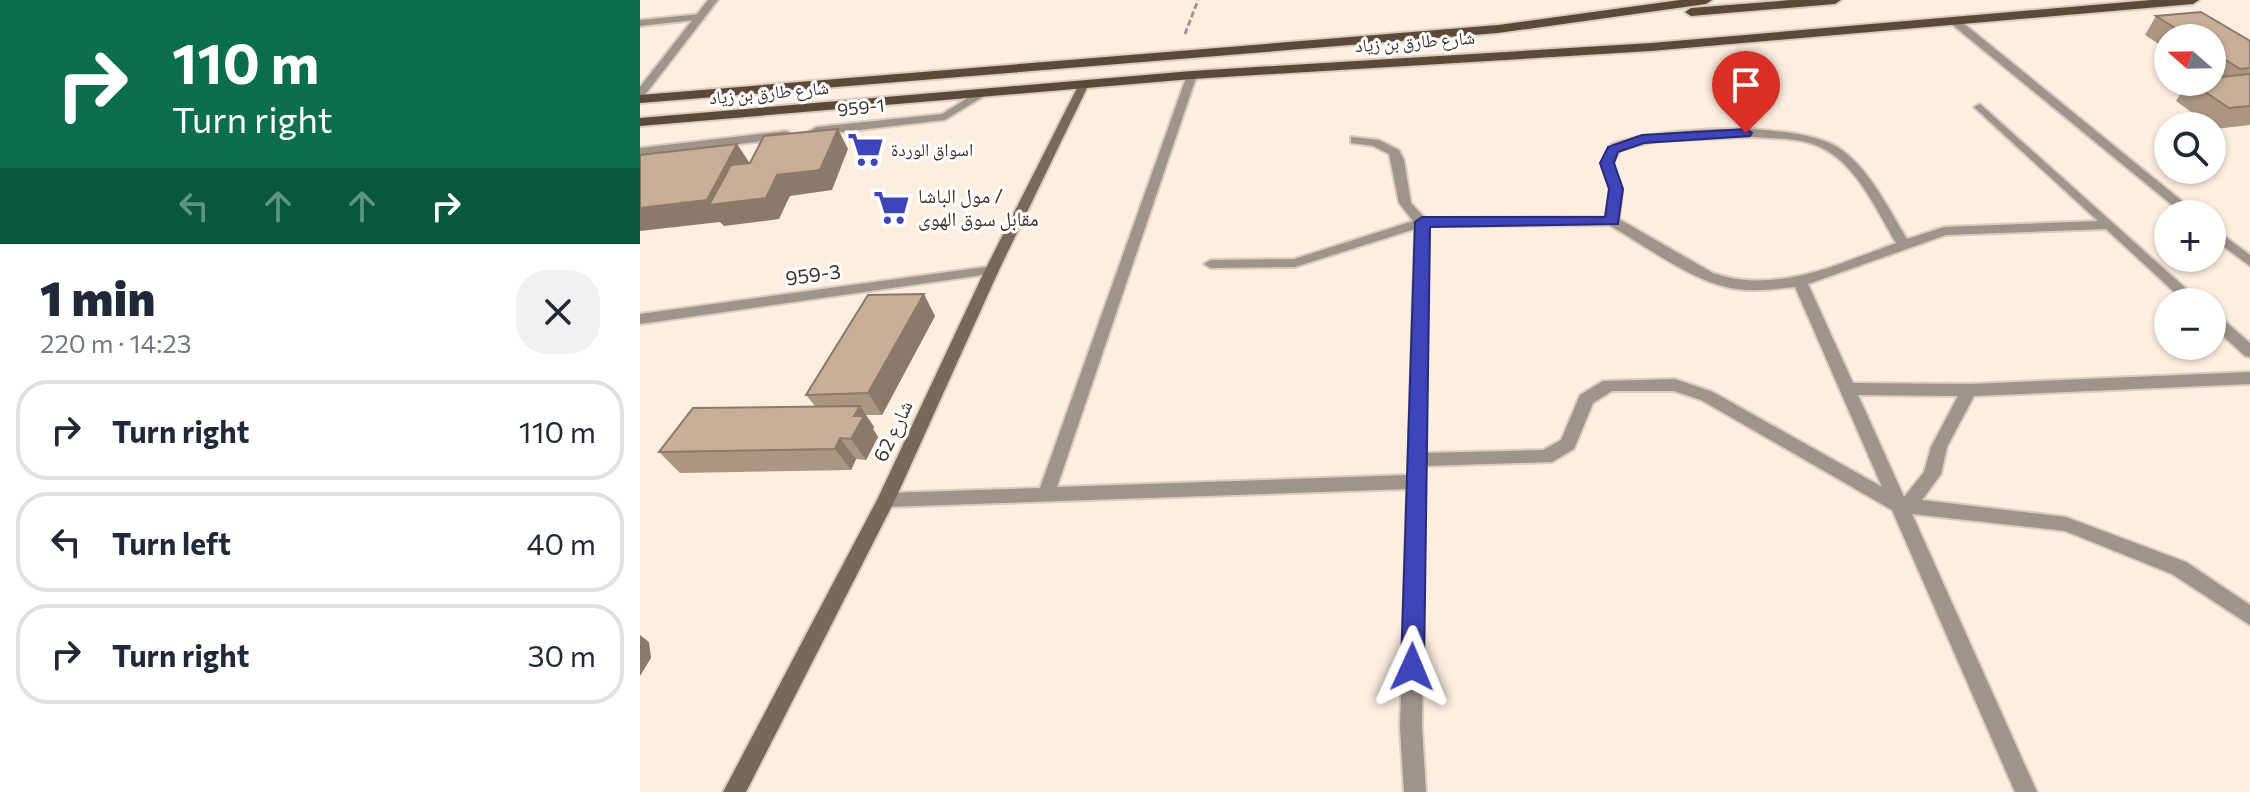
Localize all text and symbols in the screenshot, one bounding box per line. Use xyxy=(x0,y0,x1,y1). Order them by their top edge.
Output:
north arrow xyxy=(2154,24,2226,96)
map controls xyxy=(2154,24,2226,360)
street label: شارع طارق بن زياد xyxy=(1354,26,1476,57)
text: 110 m xyxy=(172,27,319,96)
icon: right xyxy=(40,32,144,136)
pin xyxy=(1712,51,1780,133)
icon: arrive xyxy=(1724,63,1768,107)
street label: شارع طارق بن زياد xyxy=(708,76,830,109)
street label: 959-1 xyxy=(836,94,886,120)
text: Turn right xyxy=(172,96,333,140)
button: search xyxy=(2154,112,2226,184)
supermarket icon: اسواق الوردة xyxy=(846,131,884,169)
place label: اسواق الوردة xyxy=(891,138,973,161)
place label: مول الباشا / مقابل سوق الهوى xyxy=(918,183,1039,231)
icon: left xyxy=(172,184,216,228)
icon: ahead xyxy=(256,184,300,228)
icon: ahead xyxy=(340,184,384,228)
icon: right xyxy=(424,184,468,228)
supermarket icon: مول الباشا / مقابل سوق الهوى xyxy=(873,189,911,227)
button: + xyxy=(2154,200,2226,272)
street label: 959-3 xyxy=(784,258,842,290)
text: 1 min xyxy=(40,267,155,326)
button: close xyxy=(516,270,600,354)
button: − xyxy=(2154,288,2226,360)
text: 220 m · 14:23 xyxy=(40,327,192,358)
street label: شارع 62 xyxy=(867,396,919,466)
icon: right xyxy=(44,408,88,452)
text: Turn right xyxy=(112,412,249,449)
text: 110 m xyxy=(519,412,596,449)
icon: left xyxy=(44,520,88,564)
text: Turn left xyxy=(112,524,231,561)
text: 40 m xyxy=(527,524,596,561)
position arrow xyxy=(1370,625,1454,709)
icon: right xyxy=(44,632,88,676)
text: Turn right xyxy=(112,636,249,673)
text: 30 m xyxy=(527,636,596,673)

